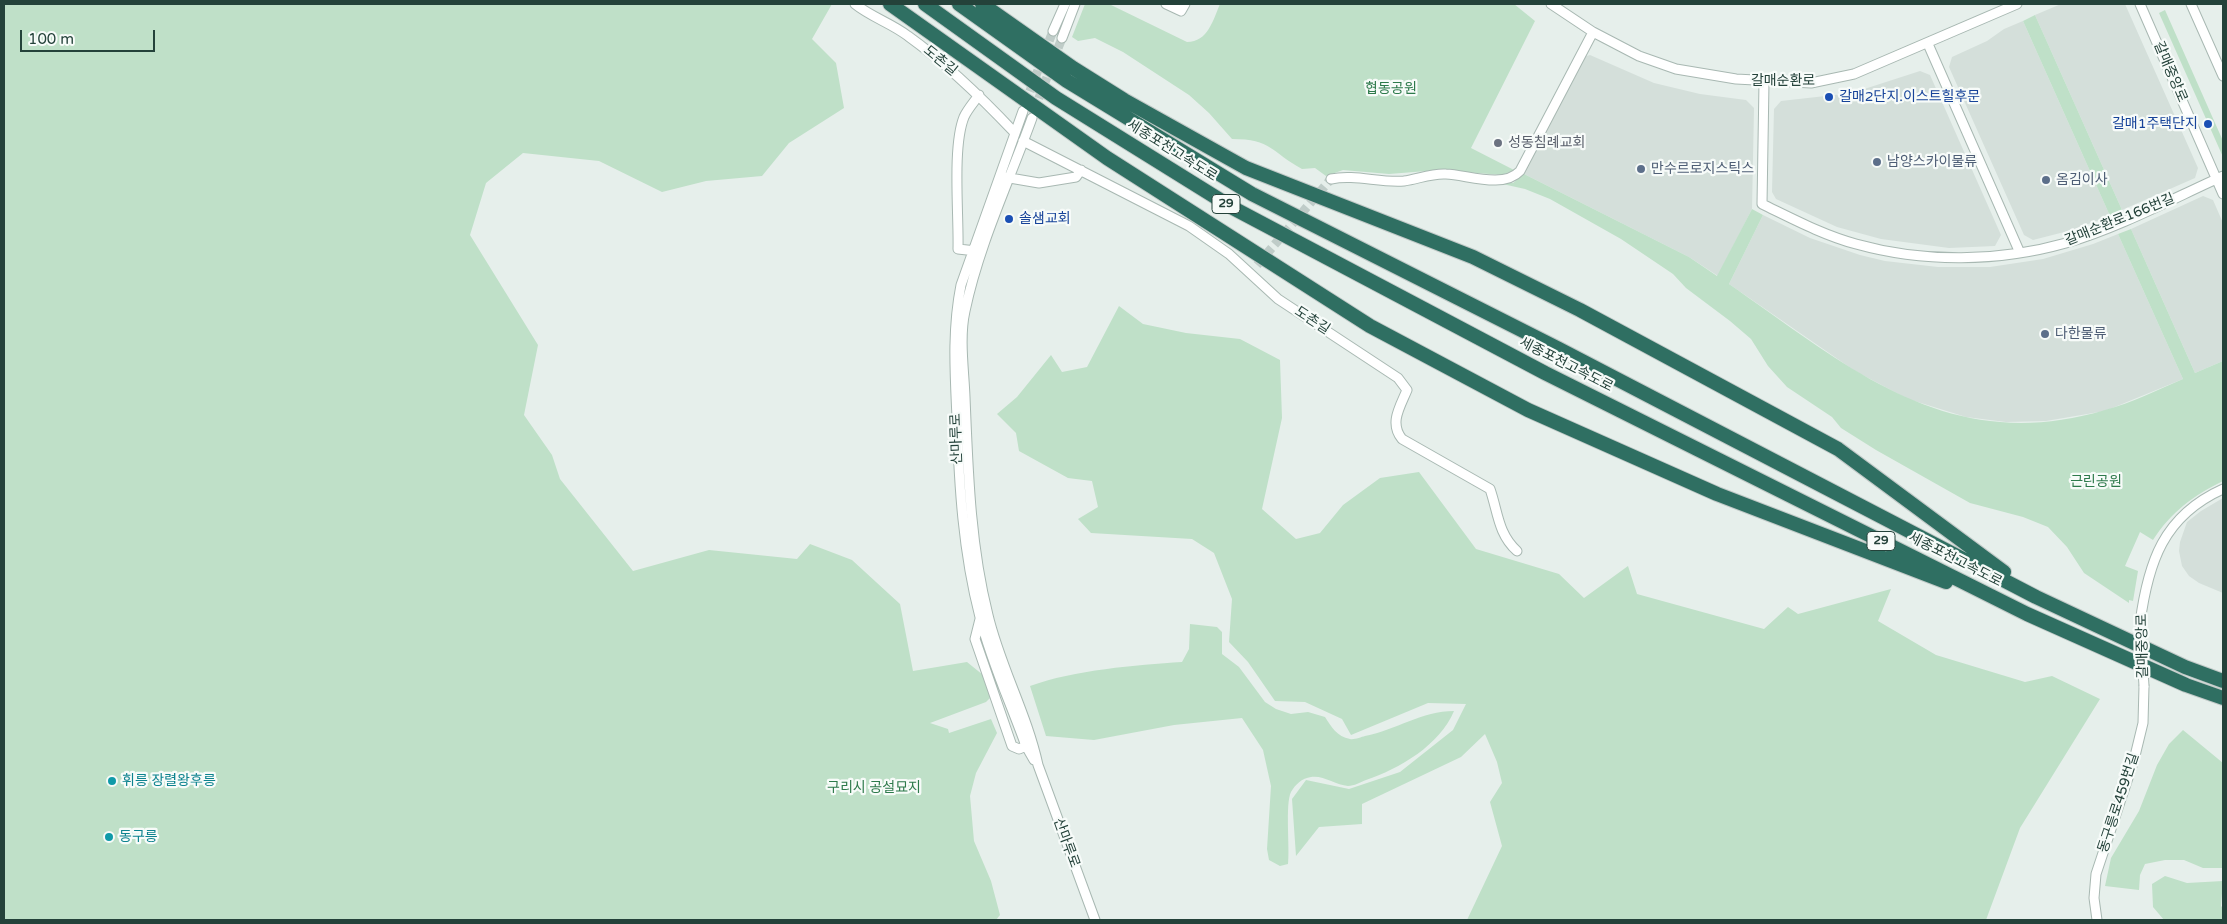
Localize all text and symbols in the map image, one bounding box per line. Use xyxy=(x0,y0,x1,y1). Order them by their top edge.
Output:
scale bar xyxy=(22,20,158,52)
text: 100 m xyxy=(28,30,74,48)
street label: 갈매중앙로 xyxy=(2150,39,2190,105)
street label: 도촌길 xyxy=(920,42,960,80)
street label: 갈매순환로 xyxy=(1751,73,1815,89)
park label: 협동공원 xyxy=(1365,81,1417,97)
place label: 갈매2단지.이스트힐후문 xyxy=(1839,89,1980,105)
marker: 갈매2단지.이스트힐후문 xyxy=(1823,91,1835,103)
place label: 갈매1주택단지 xyxy=(2112,116,2198,132)
street label: 세종포천고속도로 xyxy=(1124,117,1220,185)
marker: 갈매1주택단지 xyxy=(2202,118,2214,130)
place label: 성동침례교회 xyxy=(1508,135,1585,151)
marker: 성동침례교회 xyxy=(1492,137,1504,149)
place label: 남양스카이물류 xyxy=(1887,154,1977,170)
marker: 남양스카이물류 xyxy=(1871,156,1883,168)
place label: 만수르로지스틱스 xyxy=(1651,161,1754,177)
marker: 만수르로지스틱스 xyxy=(1635,163,1647,175)
place label: 옴김이사 xyxy=(2056,172,2108,188)
marker: 옴김이사 xyxy=(2040,174,2052,186)
street label: 갈매순환로166번길 xyxy=(2063,190,2177,250)
road number: 29 xyxy=(1212,194,1240,213)
place label: 솔샘교회 xyxy=(1019,211,1071,227)
marker: 솔샘교회 xyxy=(1003,213,1015,225)
street label: 도촌길 xyxy=(1291,303,1333,339)
place label: 다한물류 xyxy=(2055,326,2107,342)
marker: 다한물류 xyxy=(2039,328,2051,340)
street label: 세종포천고속도로 xyxy=(1516,334,1616,396)
street label: 산마루로 xyxy=(948,413,966,465)
park label: 근린공원 xyxy=(2070,474,2122,490)
street label: 세종포천고속도로 xyxy=(1905,529,2005,591)
road number: 29 xyxy=(1867,532,1895,550)
street label: 갈매중앙로 xyxy=(2134,614,2152,678)
street label: 동구릉로459번길 xyxy=(2095,751,2143,855)
place label: 휘릉 장렬왕후릉 xyxy=(122,773,216,789)
marker: 휘릉 장렬왕후릉 xyxy=(106,775,118,787)
park label: 구리시 공설묘지 xyxy=(827,780,921,796)
street label: 산마루로 xyxy=(1049,816,1083,870)
place label: 동구릉 xyxy=(119,829,158,845)
marker: 동구릉 xyxy=(103,831,115,843)

